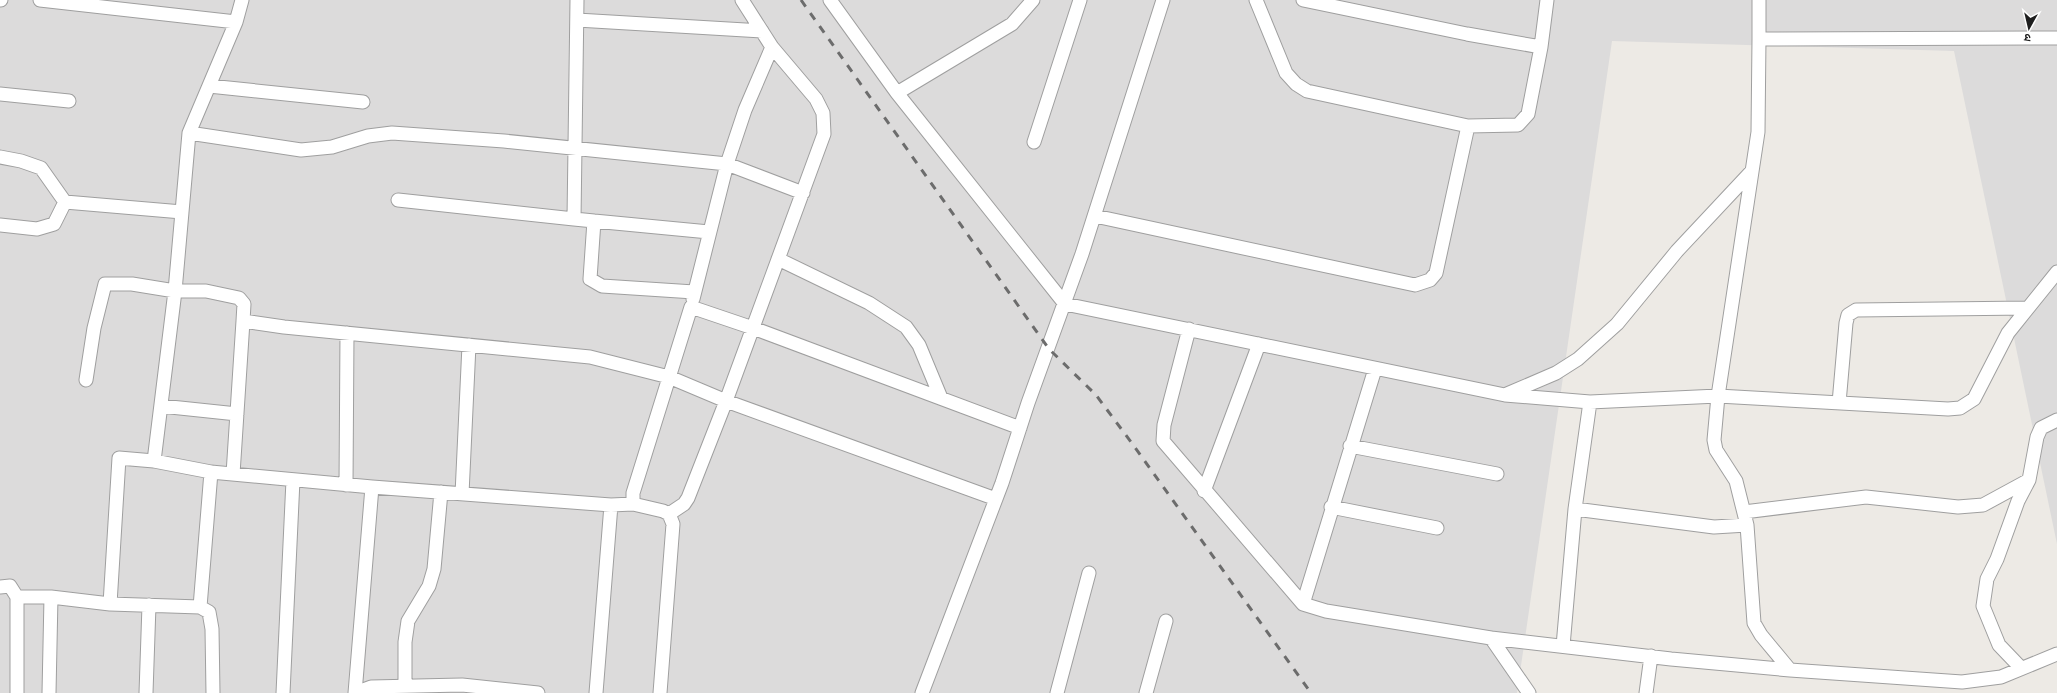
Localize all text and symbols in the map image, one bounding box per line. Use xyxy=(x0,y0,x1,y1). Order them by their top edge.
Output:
north arrow xyxy=(2009,8,2049,48)
text: उ xyxy=(2023,30,2032,44)

